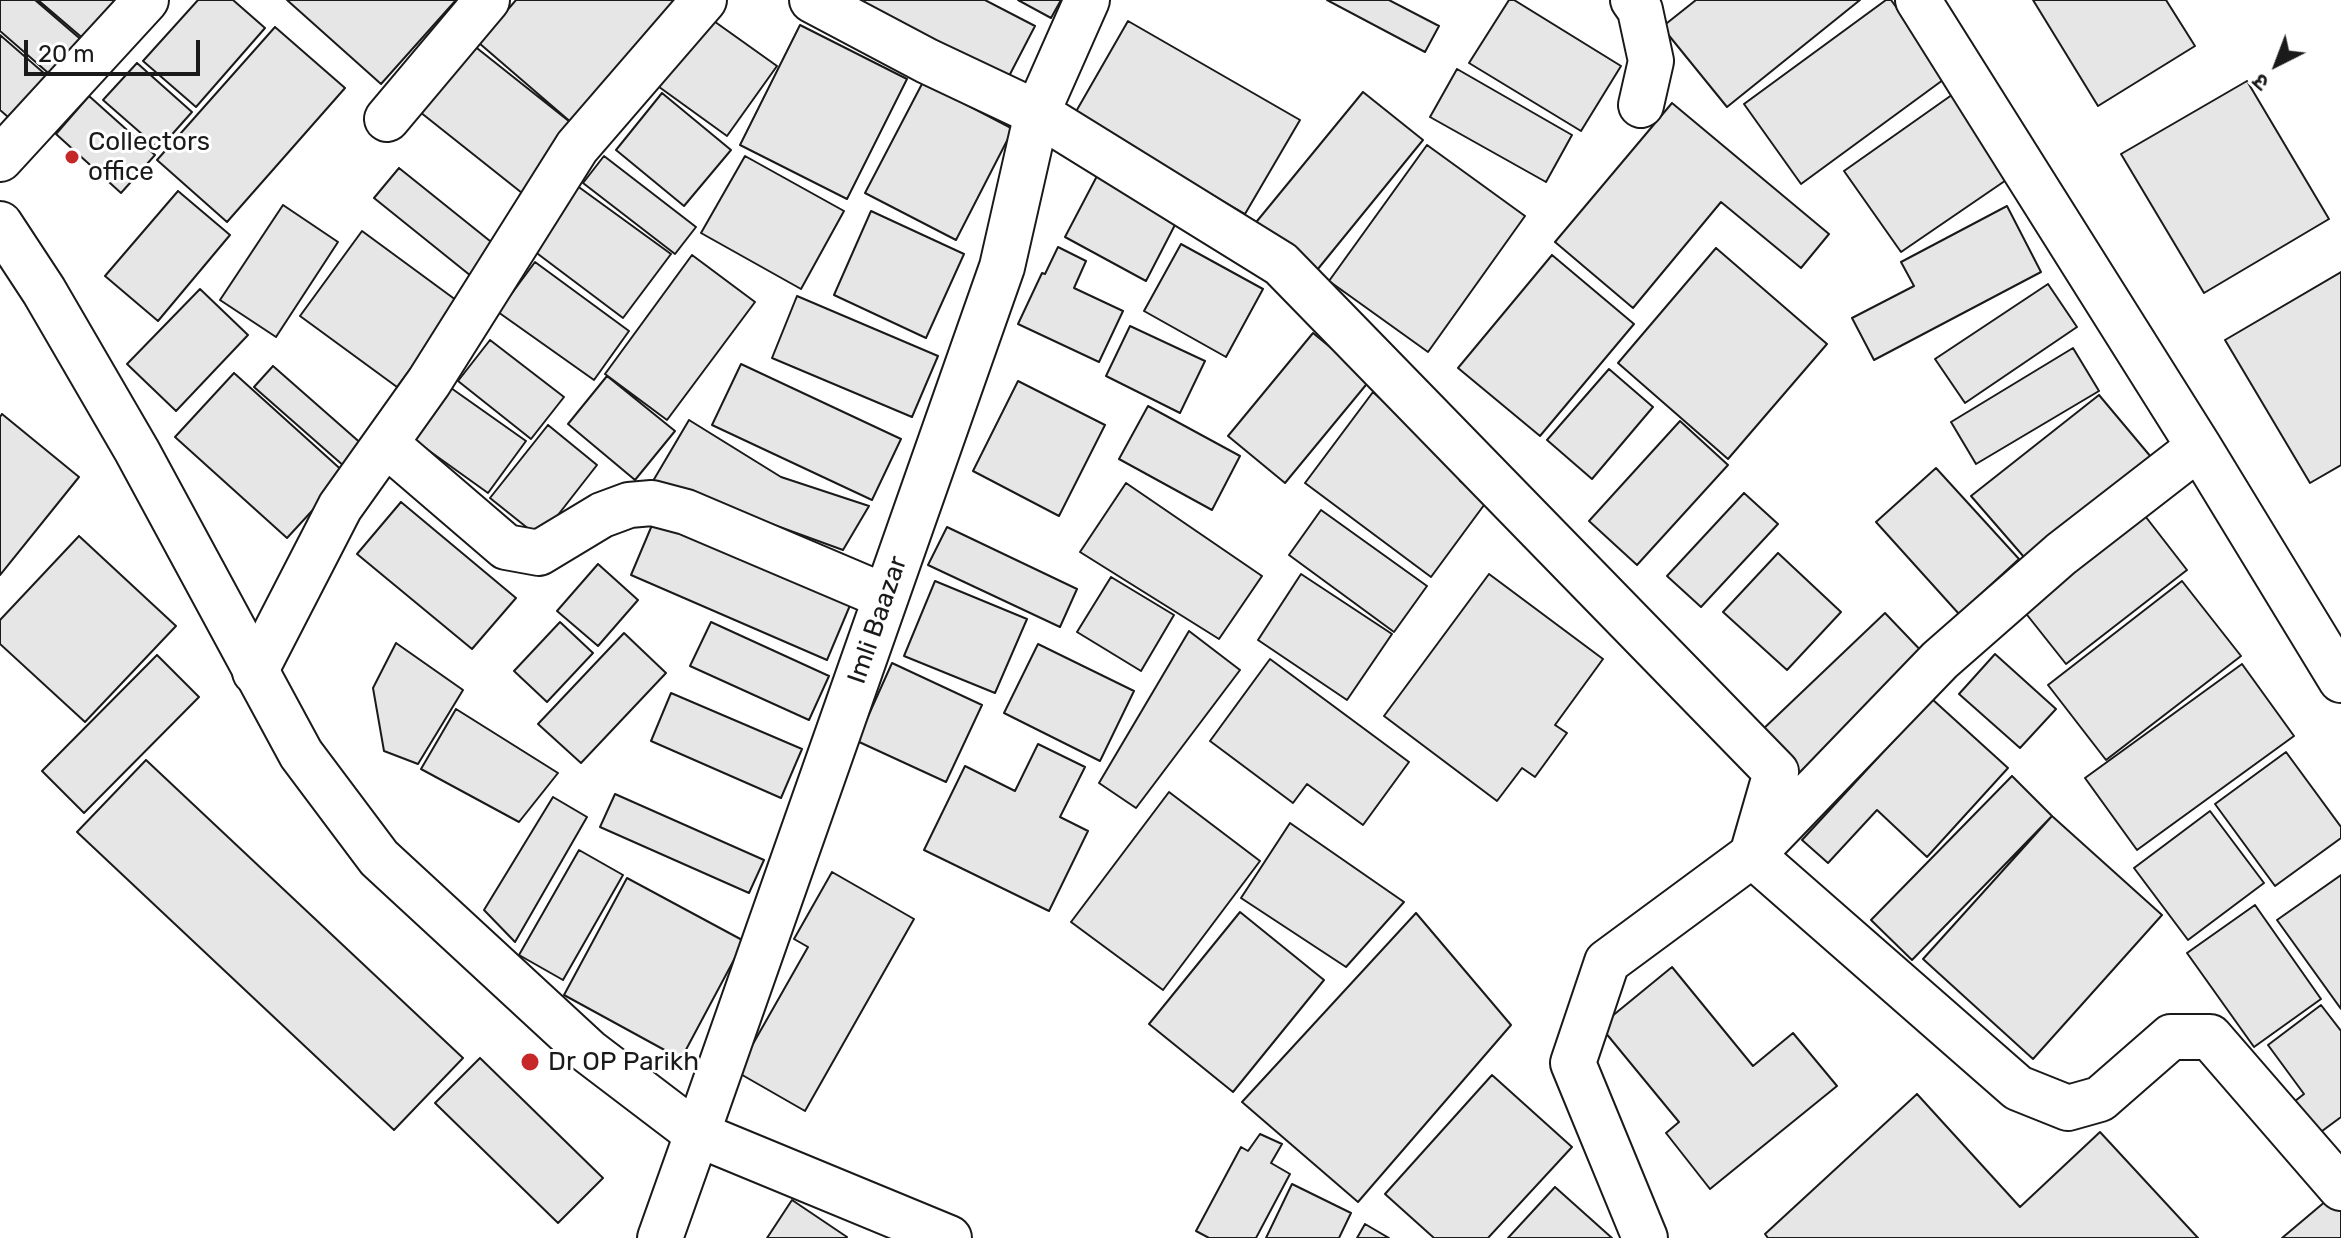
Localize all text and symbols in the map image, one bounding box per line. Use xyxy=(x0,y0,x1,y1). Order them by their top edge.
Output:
scale bar xyxy=(28,24,204,74)
north arrow xyxy=(2237,24,2317,104)
text: 20 m xyxy=(38,40,95,68)
text: उ xyxy=(2247,68,2274,97)
place label: Collectors office xyxy=(88,126,210,188)
marker: Collectors office xyxy=(63,148,81,166)
street label: Imli Baazar xyxy=(842,552,914,688)
place label: Dr OP Parikh xyxy=(548,1046,699,1078)
marker: Dr OP Parikh xyxy=(519,1051,541,1073)

